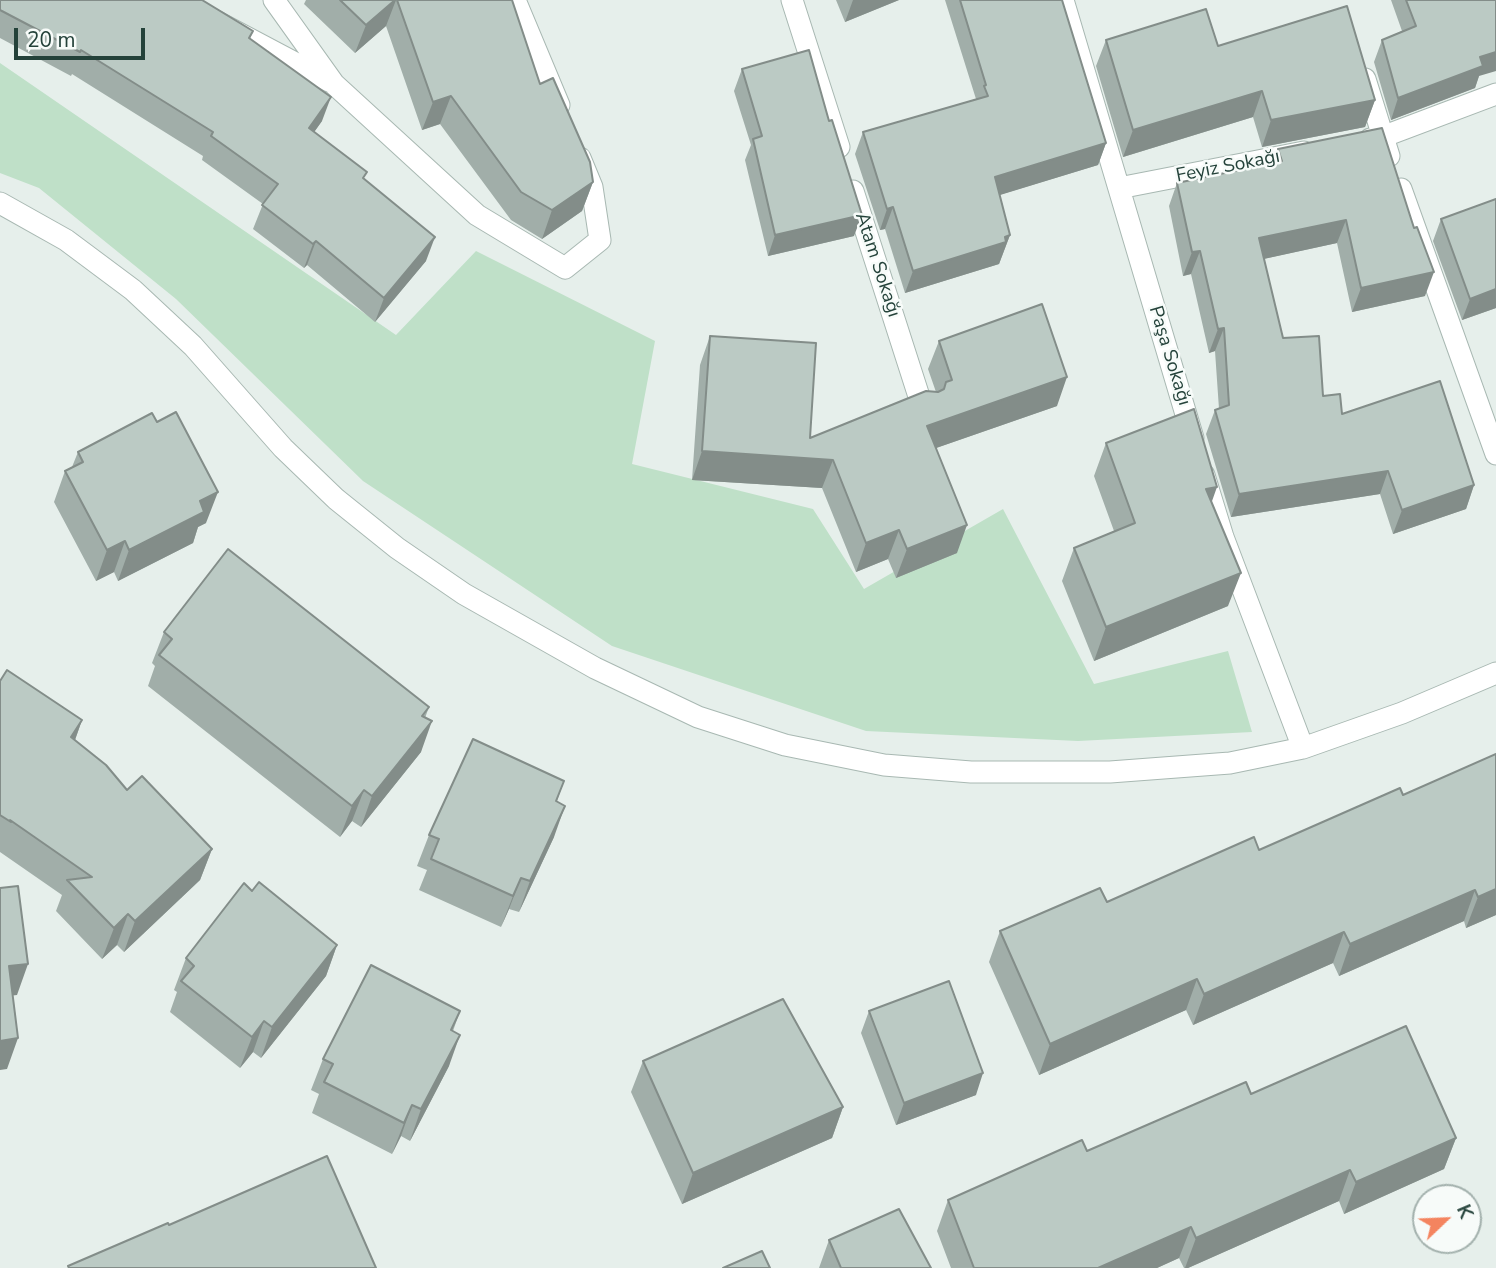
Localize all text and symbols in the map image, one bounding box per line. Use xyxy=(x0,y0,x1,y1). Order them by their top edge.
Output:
scale bar xyxy=(18,14,149,58)
text: 20 m xyxy=(27,26,76,54)
street label: Feyiz Sokağı xyxy=(1174,146,1282,188)
street label: Atam Sokağı xyxy=(849,210,905,320)
street label: Paşa Sokağı xyxy=(1143,303,1195,409)
north arrow xyxy=(1412,1184,1482,1254)
text: K xyxy=(1450,1201,1479,1222)

